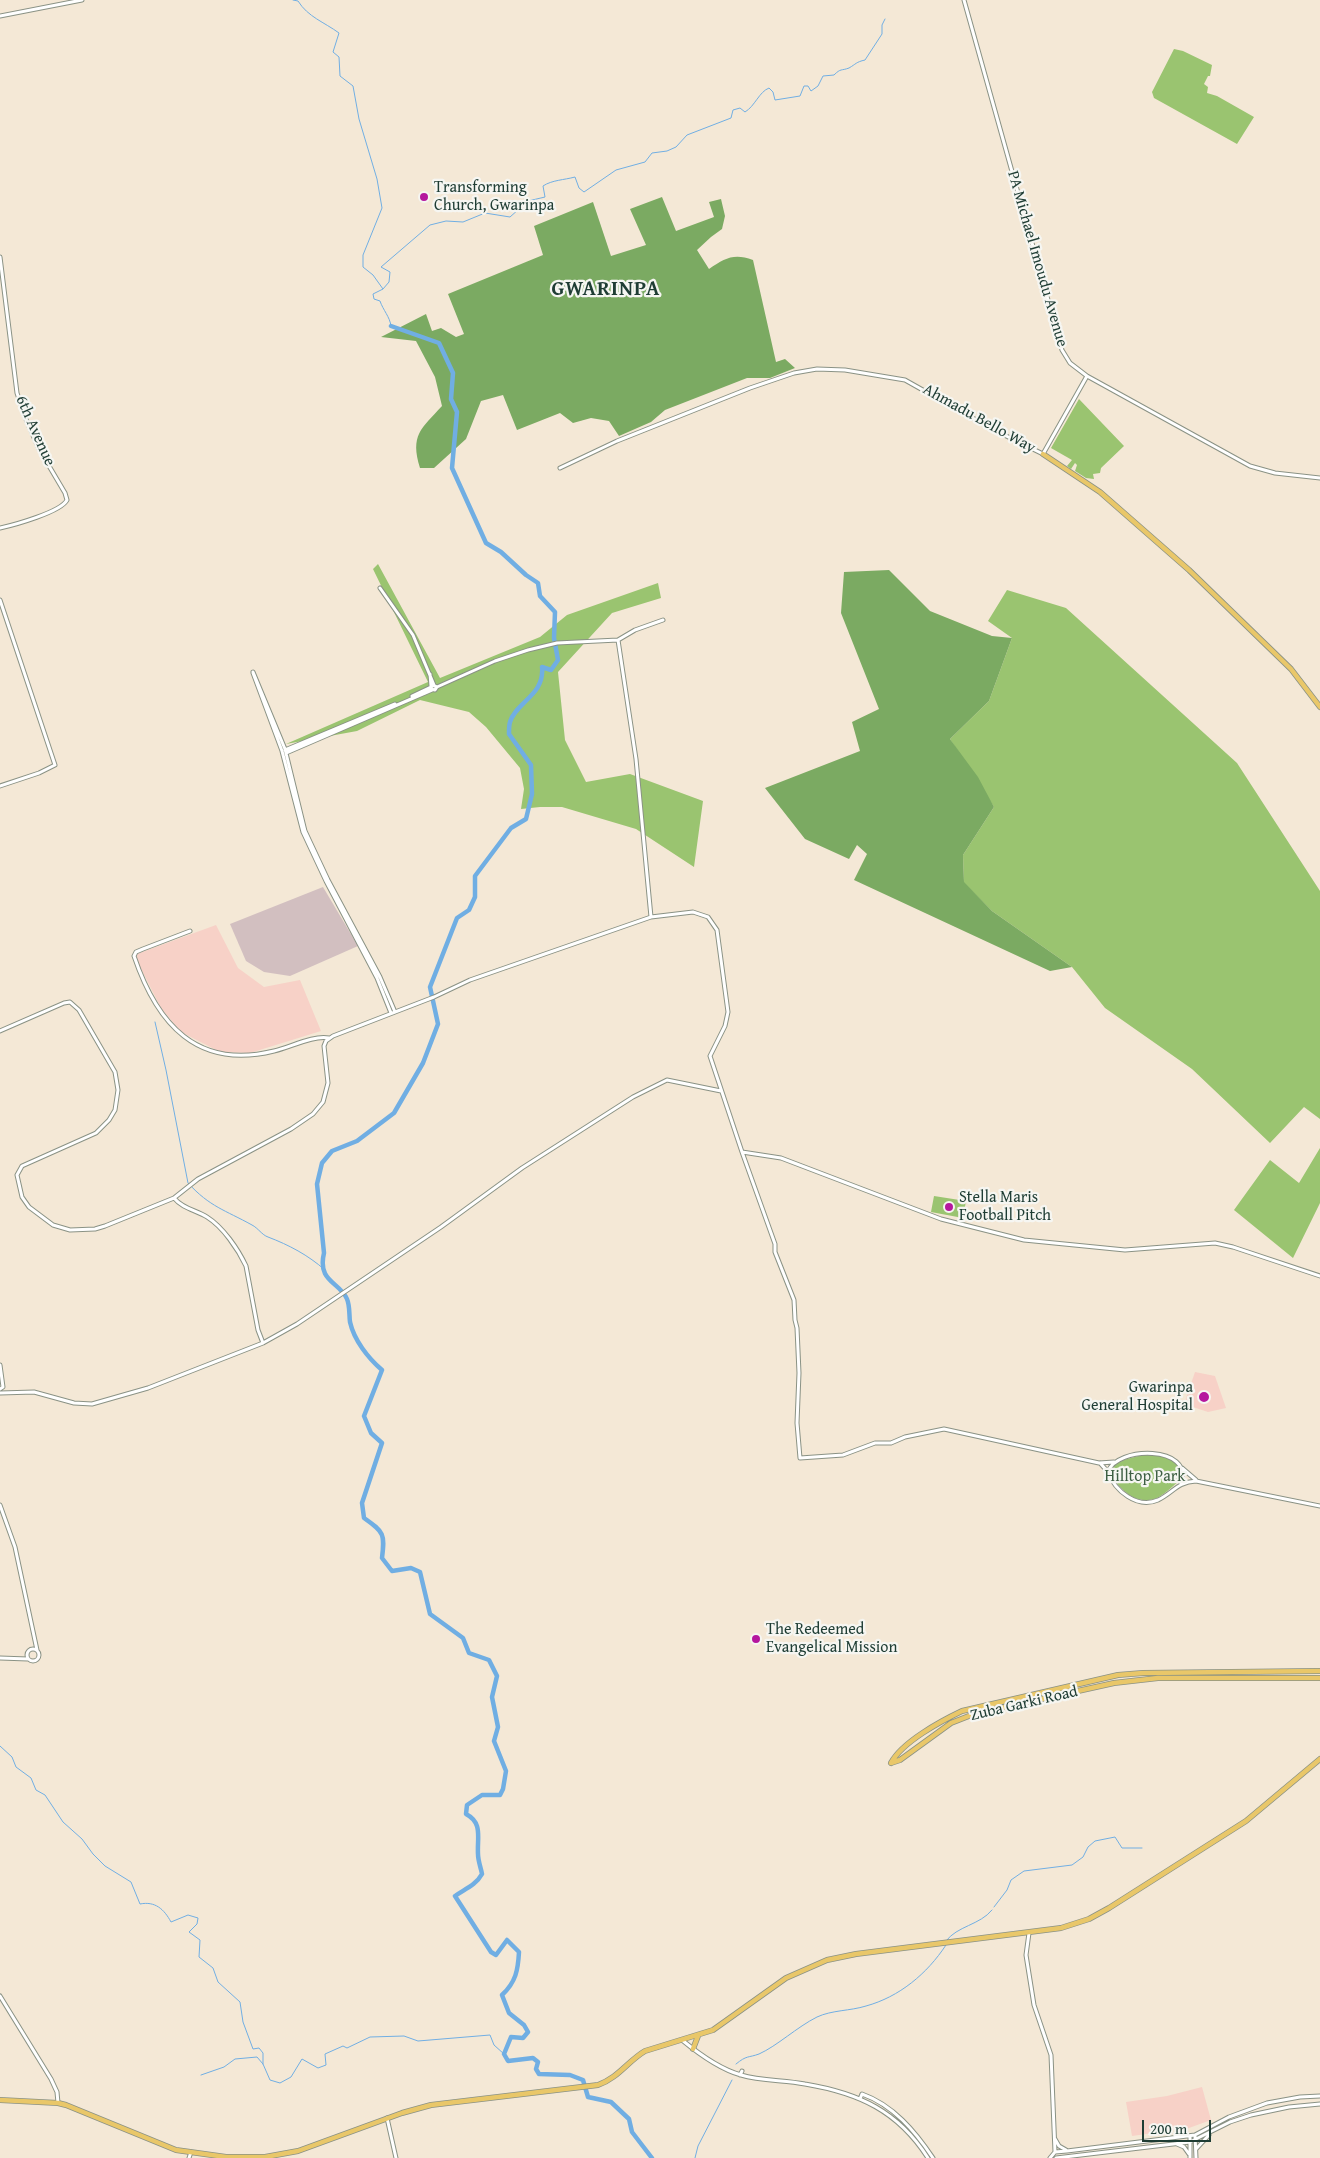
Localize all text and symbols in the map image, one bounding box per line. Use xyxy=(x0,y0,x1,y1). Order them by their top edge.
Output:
street label: PA Michael Imoudu Avenue xyxy=(1003,169,1071,349)
place label: Transforming Church, Gwarinpa xyxy=(434,178,554,216)
marker: Transforming Church, Gwarinpa xyxy=(418,191,430,203)
district label: GWARINPA xyxy=(551,277,661,303)
street label: Ahmadu Bello Way xyxy=(919,380,1039,458)
street label: 6th Avenue xyxy=(11,393,59,469)
place label: Stella Maris Football Pitch xyxy=(959,1188,1051,1226)
marker: Stella Maris Football Pitch xyxy=(943,1201,955,1213)
place label: Gwarinpa General Hospital xyxy=(1082,1378,1193,1416)
marker: Gwarinpa General Hospital xyxy=(1197,1390,1211,1404)
park label: Hilltop Park xyxy=(1105,1467,1185,1487)
place label: The Redeemed Evangelical Mission xyxy=(766,1620,897,1658)
marker: The Redeemed Evangelical Mission xyxy=(750,1633,762,1645)
street label: Zuba Garki Road xyxy=(968,1682,1080,1726)
scale bar xyxy=(1145,2110,1214,2142)
text: 200 m xyxy=(1150,2118,1187,2139)

